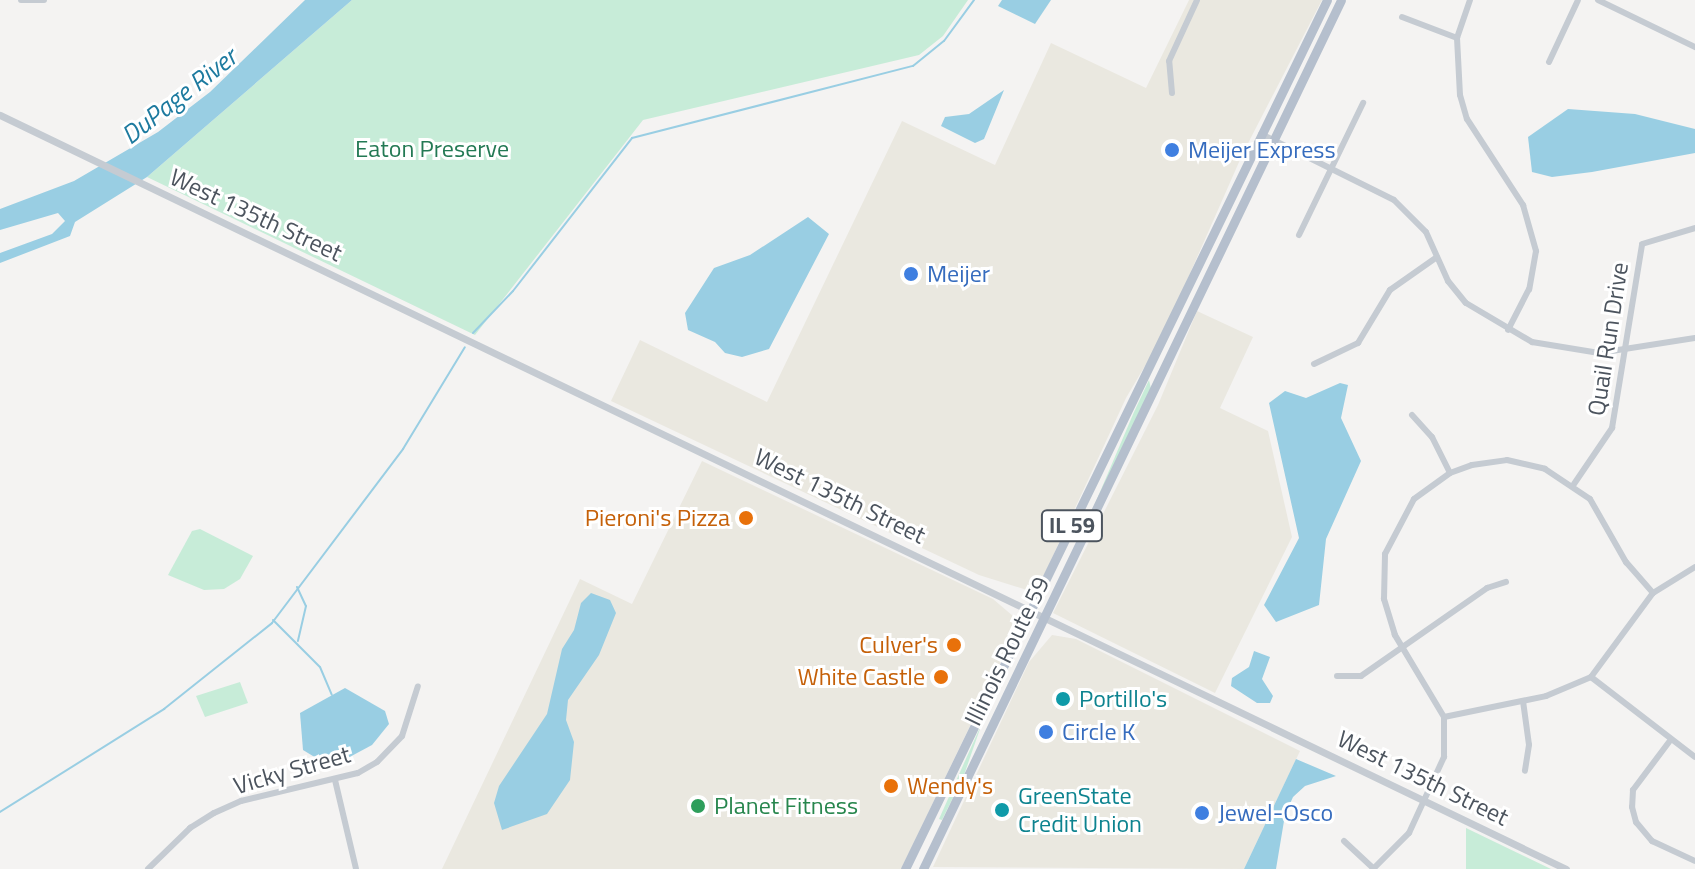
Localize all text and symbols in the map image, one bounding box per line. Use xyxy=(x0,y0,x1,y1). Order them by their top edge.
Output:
water label: DuPage River xyxy=(115,41,243,151)
park label: Eaton Preserve xyxy=(355,135,509,163)
place label: Meijer Express xyxy=(1188,136,1336,164)
marker: Meijer Express xyxy=(1163,141,1181,159)
street label: West 135th Street xyxy=(165,163,347,267)
place label: Meijer xyxy=(927,260,990,288)
street label: Quail Run Drive xyxy=(1582,260,1634,418)
marker: Meijer xyxy=(902,265,920,283)
street label: West 135th Street xyxy=(750,442,930,550)
place label: Pieroni's Pizza xyxy=(585,504,730,532)
road number: IL 59 xyxy=(1040,508,1104,544)
marker: Pieroni's Pizza xyxy=(737,509,755,527)
street label: Illinois Route 59 xyxy=(959,572,1055,730)
place label: Culver's xyxy=(859,631,938,659)
marker: Culver's xyxy=(945,636,963,654)
place label: White Castle xyxy=(797,663,925,691)
marker: White Castle xyxy=(932,668,950,686)
place label: Portillo's xyxy=(1079,685,1167,713)
marker: Portillo's xyxy=(1054,690,1072,708)
place label: Circle K xyxy=(1062,718,1135,746)
marker: Circle K xyxy=(1037,723,1055,741)
street label: West 135th Street xyxy=(1333,724,1513,832)
street label: Vicky Street xyxy=(230,740,354,800)
place label: Wendy's xyxy=(907,772,993,800)
marker: Wendy's xyxy=(882,777,900,795)
place label: GreenState Credit Union xyxy=(1018,782,1142,838)
place label: Planet Fitness xyxy=(714,792,858,820)
marker: Planet Fitness xyxy=(689,797,707,815)
place label: Jewel-Osco xyxy=(1218,799,1333,827)
marker: GreenState Credit Union xyxy=(993,801,1011,819)
marker: Jewel-Osco xyxy=(1193,804,1211,822)

